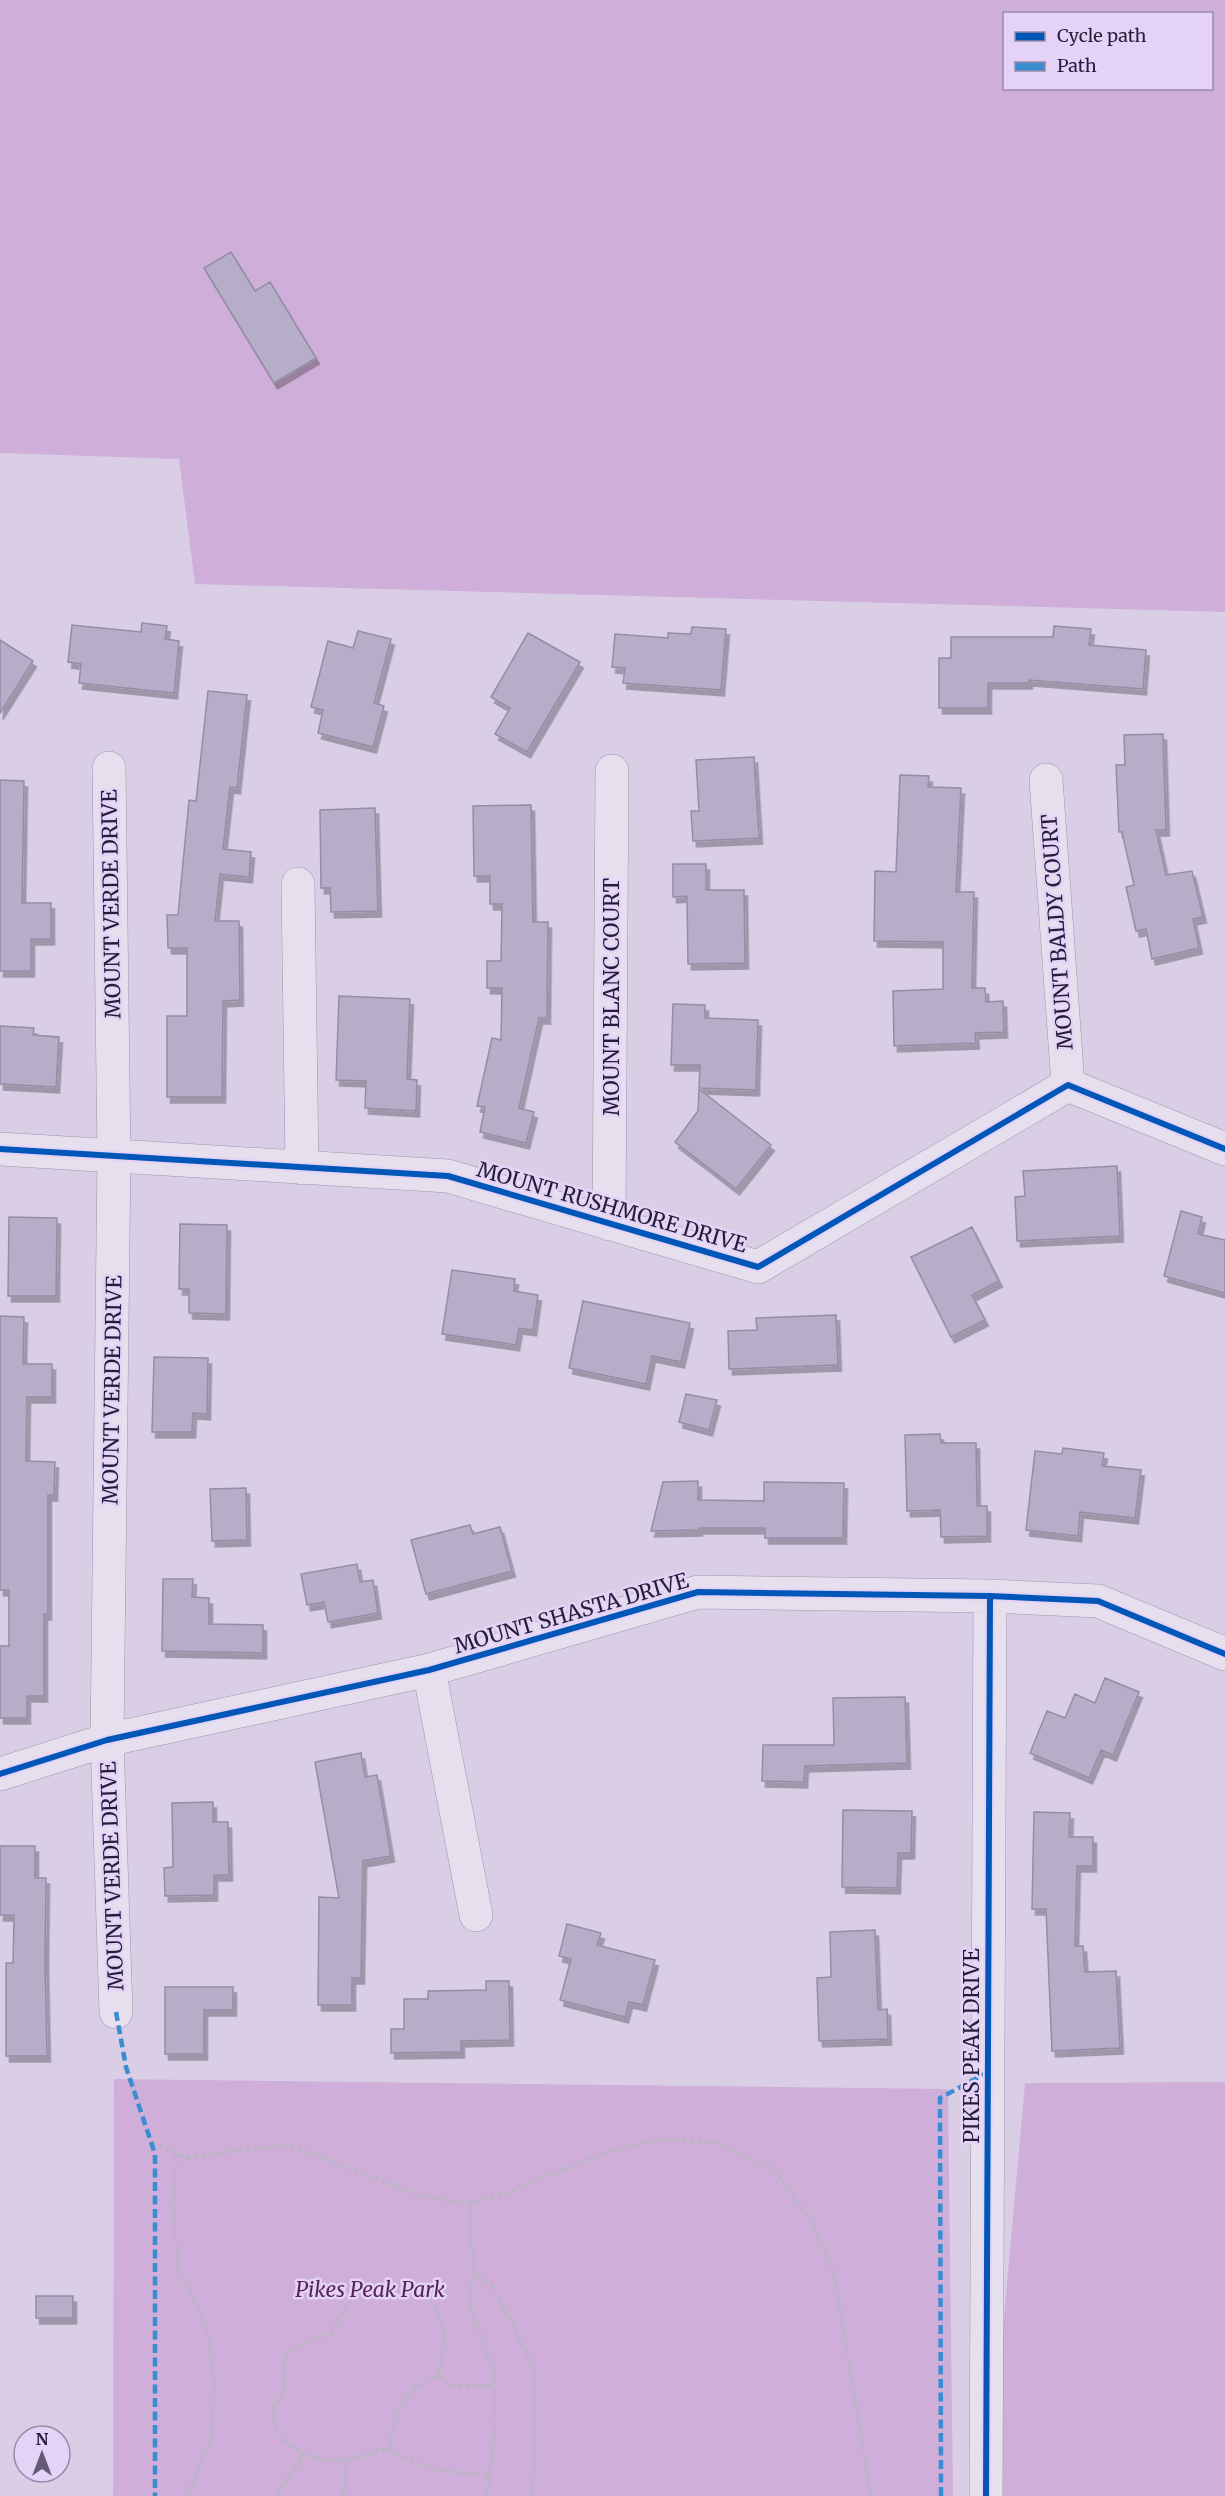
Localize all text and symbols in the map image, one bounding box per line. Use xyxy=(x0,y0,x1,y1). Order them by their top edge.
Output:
legend xyxy=(1003,12,1213,90)
text: Cycle path xyxy=(1057,24,1147,47)
text: Path xyxy=(1057,54,1097,77)
street label: MOUNT VERDE DRIVE xyxy=(95,789,126,1019)
street label: MOUNT BALDY COURT xyxy=(1035,813,1079,1051)
street label: MOUNT BLANC COURT xyxy=(598,878,625,1116)
street label: MOUNT RUSHMORE DRIVE xyxy=(474,1155,751,1259)
street label: MOUNT VERDE DRIVE xyxy=(97,1275,128,1505)
street label: MOUNT SHASTA DRIVE xyxy=(451,1566,692,1659)
street label: MOUNT VERDE DRIVE xyxy=(94,1760,129,1991)
street label: PIKES PEAK DRIVE xyxy=(958,1948,985,2143)
park label: Pikes Peak Park xyxy=(295,2276,445,2303)
north arrow xyxy=(12,2424,72,2484)
text: N xyxy=(36,2429,49,2449)

